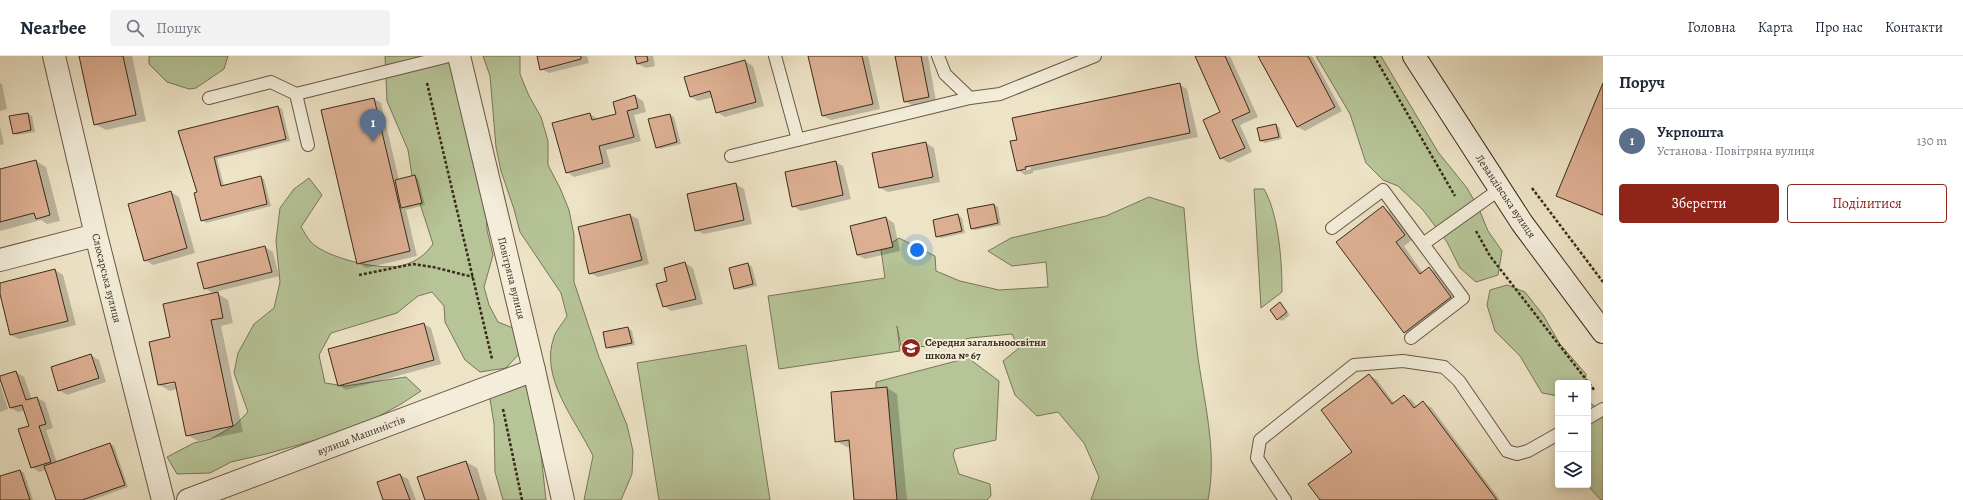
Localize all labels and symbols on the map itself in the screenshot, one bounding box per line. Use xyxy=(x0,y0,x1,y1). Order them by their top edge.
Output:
pin: 1 xyxy=(360,109,386,142)
street label: Левандівська вулиця xyxy=(1472,151,1539,241)
street label: Слюсарська вулиця xyxy=(88,232,125,324)
street label: Повітряна вулиця xyxy=(494,235,529,321)
your location xyxy=(907,240,927,260)
place label: Середня загальноосвітня школа № 67 xyxy=(925,335,1046,363)
school or university icon: Середня загальноосвітня школа № 67 xyxy=(900,337,922,359)
street label: вулиця Машиністів xyxy=(315,412,407,459)

